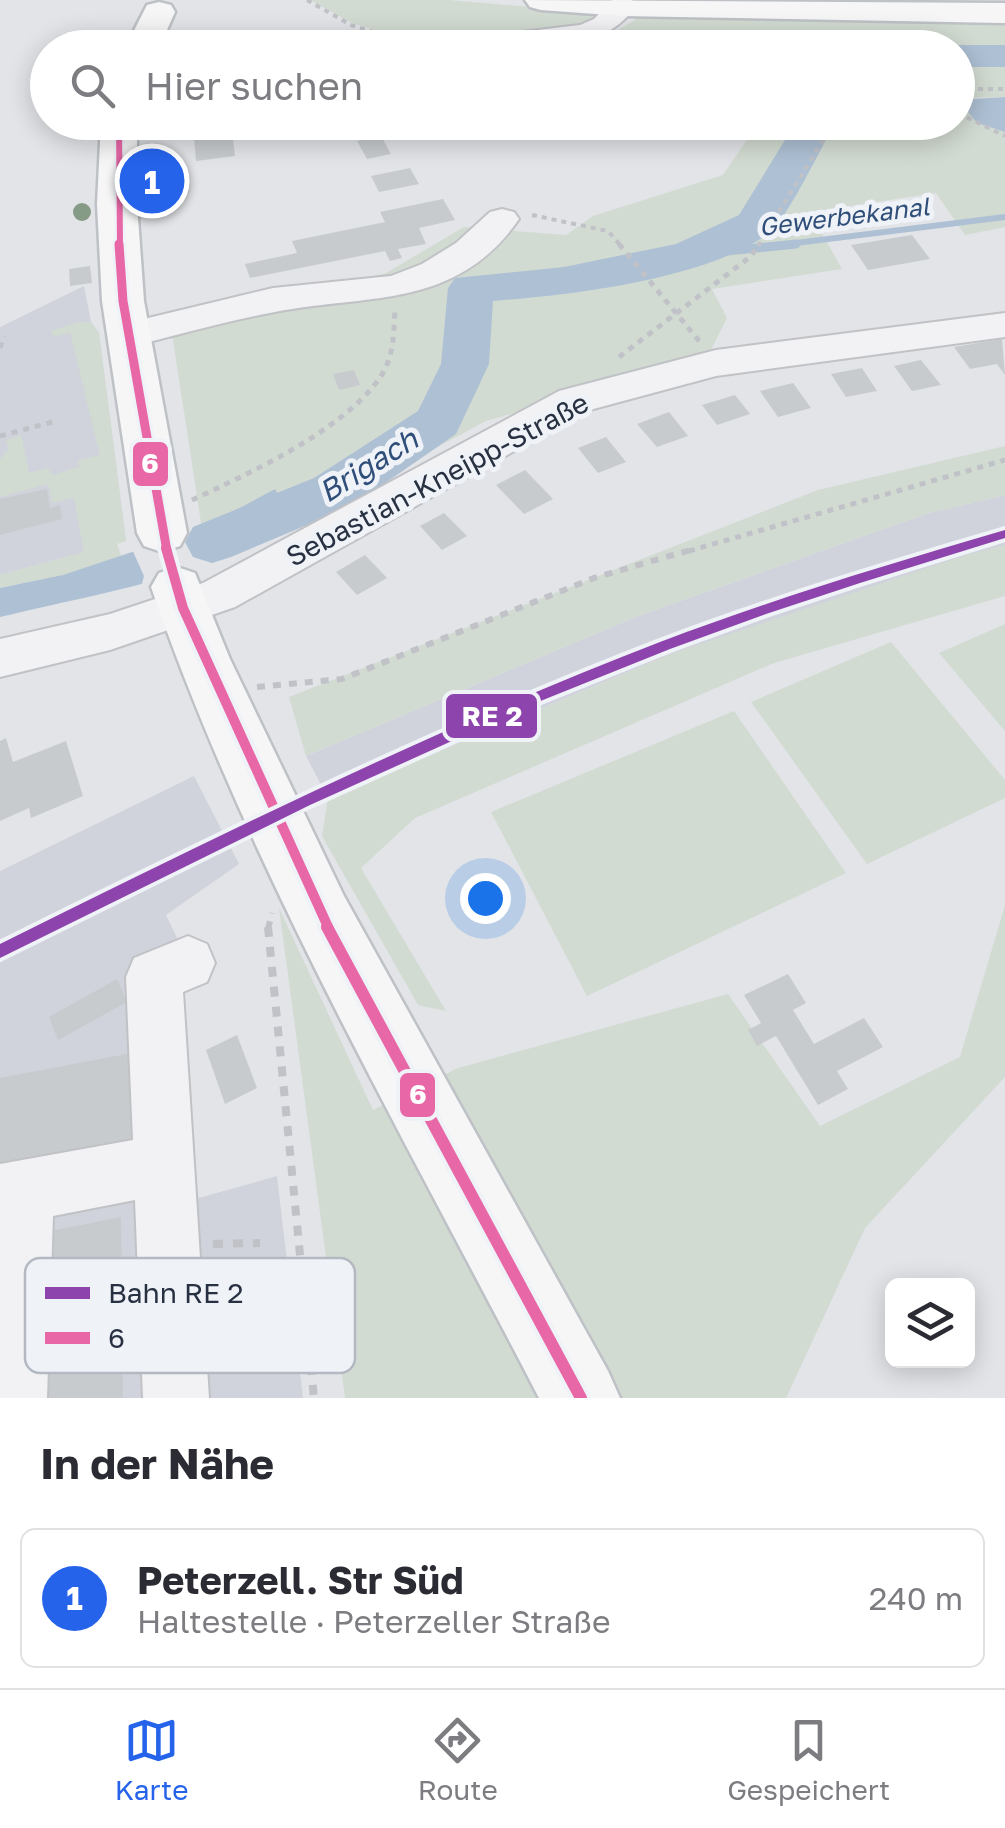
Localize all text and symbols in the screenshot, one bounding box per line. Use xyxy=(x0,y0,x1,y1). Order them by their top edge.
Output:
search box xyxy=(30,30,975,140)
icon: search xyxy=(65,58,120,113)
text: Hier suchen xyxy=(145,63,363,108)
pin: 1 xyxy=(120,144,184,218)
water label: Gewerbekanal xyxy=(757,190,932,242)
street label: Sebastian-Kneipp-Straße xyxy=(280,385,594,573)
water label: Brigach xyxy=(312,420,426,509)
line badge: 6 xyxy=(131,440,170,488)
text: 6 xyxy=(141,446,159,479)
line badge: RE 2 xyxy=(444,692,539,740)
text: RE 2 xyxy=(461,699,523,732)
your location xyxy=(460,873,511,924)
line badge: 6 xyxy=(398,1071,437,1119)
text: 6 xyxy=(409,1077,427,1110)
legend xyxy=(25,1258,355,1373)
text: Bahn RE 2 xyxy=(108,1276,243,1309)
map controls xyxy=(885,1278,975,1368)
button: layers xyxy=(885,1278,975,1368)
text: 6 xyxy=(108,1321,125,1354)
text: In der Nähe xyxy=(40,1438,274,1488)
text: Peterzell. Str Süd xyxy=(137,1557,464,1602)
text: 1 xyxy=(66,1579,83,1617)
text: 240 m xyxy=(869,1579,963,1617)
text: Haltestelle · Peterzeller Straße xyxy=(137,1602,610,1640)
tab: Karte xyxy=(115,1713,188,1806)
tab: Route xyxy=(418,1713,498,1806)
tab: Gespeichert xyxy=(727,1713,890,1806)

